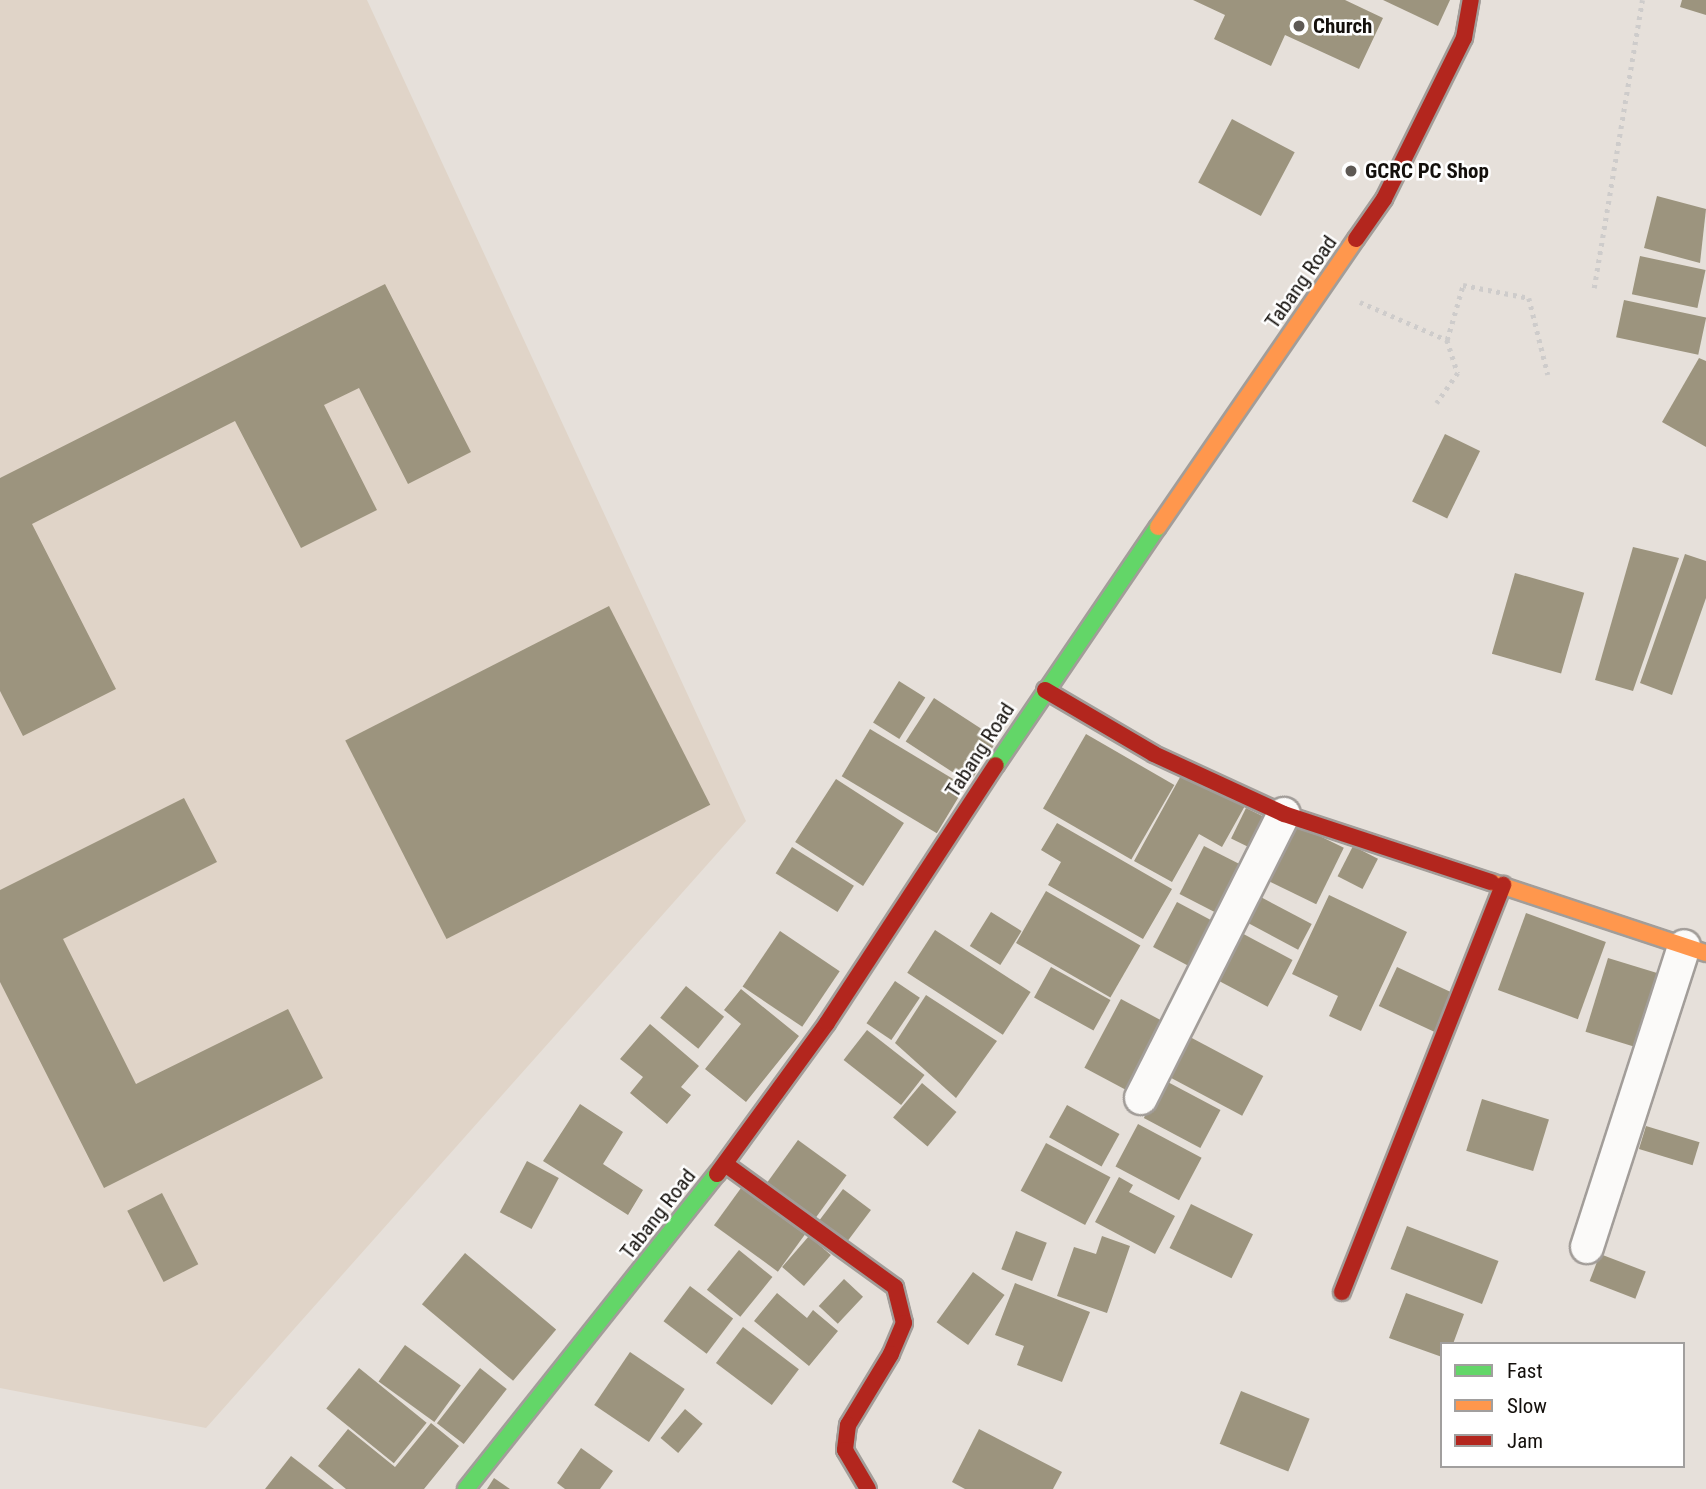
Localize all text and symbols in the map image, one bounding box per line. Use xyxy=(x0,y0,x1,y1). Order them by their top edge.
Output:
place label: Church xyxy=(1313,13,1372,39)
marker: Church xyxy=(1291,18,1307,34)
place label: GCRC PC Shop xyxy=(1365,158,1489,184)
marker: GCRC PC Shop xyxy=(1343,163,1359,179)
street label: Tabang Road xyxy=(1260,231,1342,333)
street label: Tabang Road xyxy=(940,698,1020,802)
street label: Tabang Road xyxy=(615,1164,701,1264)
legend xyxy=(1440,1342,1685,1468)
text: Fast xyxy=(1507,1359,1543,1383)
text: Slow xyxy=(1507,1394,1547,1418)
text: Jam xyxy=(1507,1429,1543,1453)

